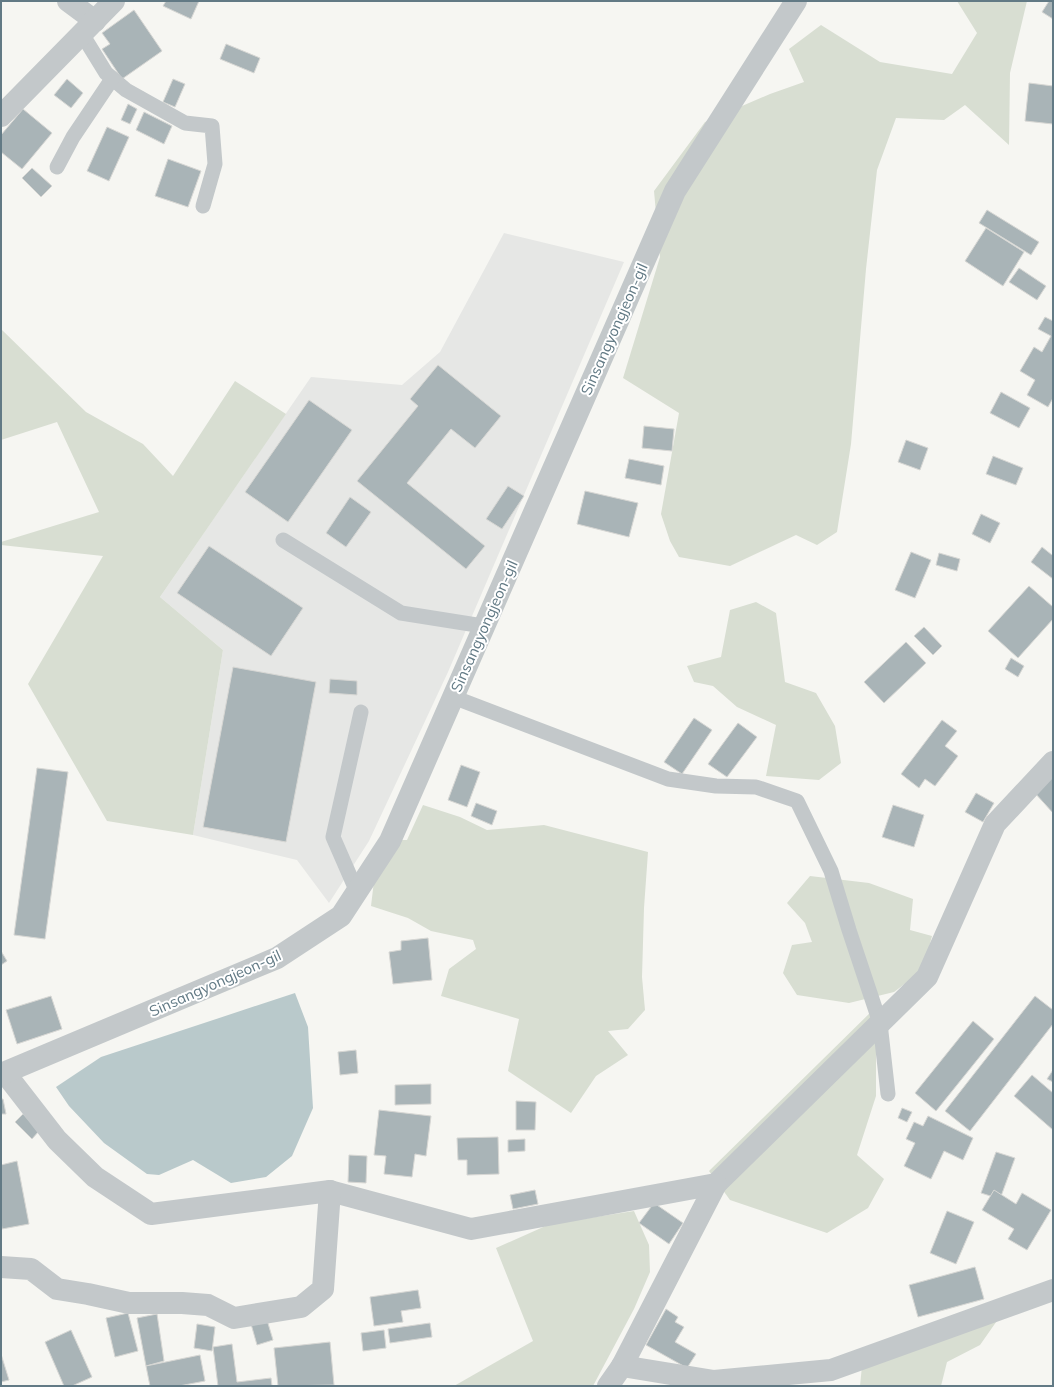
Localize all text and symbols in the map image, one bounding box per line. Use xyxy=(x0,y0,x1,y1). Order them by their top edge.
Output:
street label: Sinsangyongjeon-gil xyxy=(576,260,652,398)
street label: Sinsangyongjeon-gil xyxy=(446,557,522,695)
street label: Sinsangyongjeon-gil xyxy=(146,945,284,1021)

